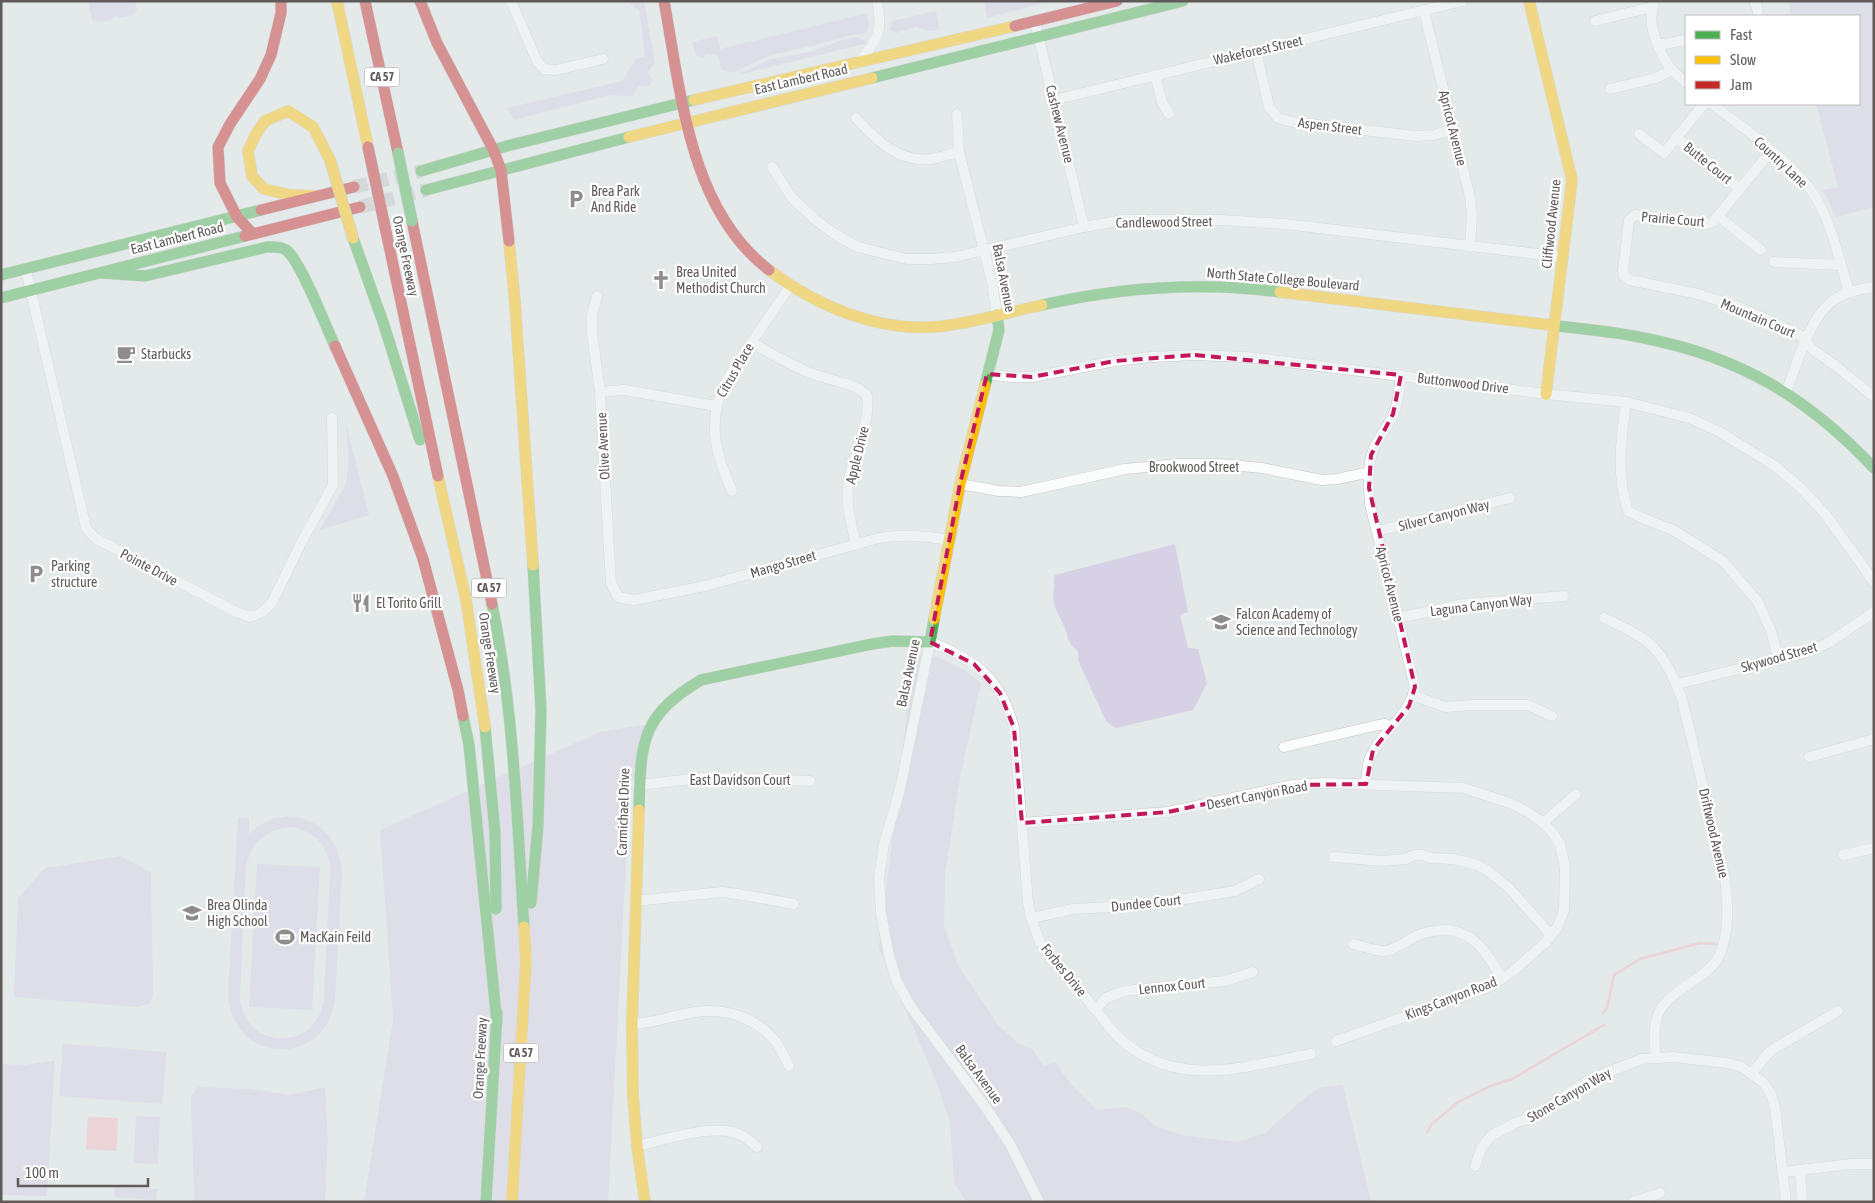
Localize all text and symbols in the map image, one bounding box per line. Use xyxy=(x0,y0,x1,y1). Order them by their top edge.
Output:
legend xyxy=(1685,15,1860,105)
text: Fast xyxy=(1730,26,1752,43)
street label: Wakeforest Street xyxy=(1212,32,1304,68)
text: Slow xyxy=(1730,51,1756,68)
street label: East Lambert Road xyxy=(753,61,849,97)
road number: CA 57 xyxy=(364,68,400,86)
text: Jam xyxy=(1730,76,1753,93)
street label: Cashew Avenue xyxy=(1043,83,1077,165)
street label: Apricot Avenue xyxy=(1436,89,1470,167)
street label: Aspen Street xyxy=(1297,114,1363,138)
street label: Country Lane xyxy=(1751,133,1811,191)
street label: Butte Court xyxy=(1681,139,1735,187)
street label: Cliffwood Avenue xyxy=(1538,179,1564,269)
place label: Brea Park And Ride xyxy=(591,183,640,215)
parking icon: Brea Park And Ride xyxy=(565,188,587,210)
street label: Prairie Court xyxy=(1641,208,1705,230)
street label: Candlewood Street xyxy=(1116,213,1212,231)
street label: Orange Freeway xyxy=(390,214,422,298)
street label: East Lambert Road xyxy=(129,219,225,257)
street label: Balsa Avenue xyxy=(990,243,1018,313)
place label: Brea United Methodist Church xyxy=(676,264,766,296)
street label: North State College Boulevard xyxy=(1206,264,1360,294)
church icon: Brea United Methodist Church xyxy=(650,269,672,291)
street label: Mountain Court xyxy=(1718,295,1798,341)
street label: Citrus Place xyxy=(713,340,757,400)
cafe icon: Starbucks xyxy=(115,343,137,365)
place label: Starbucks xyxy=(141,346,191,362)
street label: Buttonwood Drive xyxy=(1416,369,1510,397)
street label: Olive Avenue xyxy=(593,412,613,480)
street label: Apple Drive xyxy=(842,424,872,486)
street label: Brookwood Street xyxy=(1149,459,1239,475)
street label: Silver Canyon Way xyxy=(1397,496,1491,534)
street label: Pointe Drive xyxy=(118,545,180,589)
street label: Apricot Avenue xyxy=(1373,545,1407,623)
street label: Mango Street xyxy=(748,547,818,581)
place label: Parking structure xyxy=(51,558,97,590)
parking icon: Parking structure xyxy=(25,563,47,585)
road number: CA 57 xyxy=(472,578,506,598)
street label: Laguna Canyon Way xyxy=(1429,591,1533,619)
restaurant icon: El Torito Grill xyxy=(350,592,372,614)
place label: El Torito Grill xyxy=(376,595,442,611)
place label: Falcon Academy of Science and Technology xyxy=(1236,606,1358,638)
street label: Orange Freeway xyxy=(476,611,504,695)
school or university icon: Falcon Academy of Science and Technology xyxy=(1210,611,1232,633)
street label: Balsa Avenue xyxy=(893,638,923,708)
street label: Skywood Street xyxy=(1739,638,1819,676)
street label: Carmichael Drive xyxy=(613,768,633,856)
street label: East Davidson Court xyxy=(689,772,791,788)
street label: Desert Canyon Road xyxy=(1205,777,1309,813)
street label: Driftwood Avenue xyxy=(1696,786,1732,880)
street label: Dundee Court xyxy=(1110,891,1182,915)
place label: Brea Olinda High School xyxy=(207,897,268,929)
school or university icon: Brea Olinda High School xyxy=(181,902,203,924)
sports icon: MacKain Feild xyxy=(274,926,296,948)
place label: MacKain Feild xyxy=(300,929,371,945)
street label: Forbes Drive xyxy=(1038,940,1090,1000)
street label: Kings Canyon Road xyxy=(1403,973,1499,1023)
street label: Lennox Court xyxy=(1138,975,1206,997)
street label: Orange Freeway xyxy=(470,1016,490,1099)
street label: Balsa Avenue xyxy=(952,1041,1006,1107)
road number: CA 57 xyxy=(504,1044,538,1062)
street label: Stone Canyon Way xyxy=(1524,1064,1614,1125)
scale bar xyxy=(18,1156,148,1188)
text: 100 m xyxy=(25,1164,59,1181)

